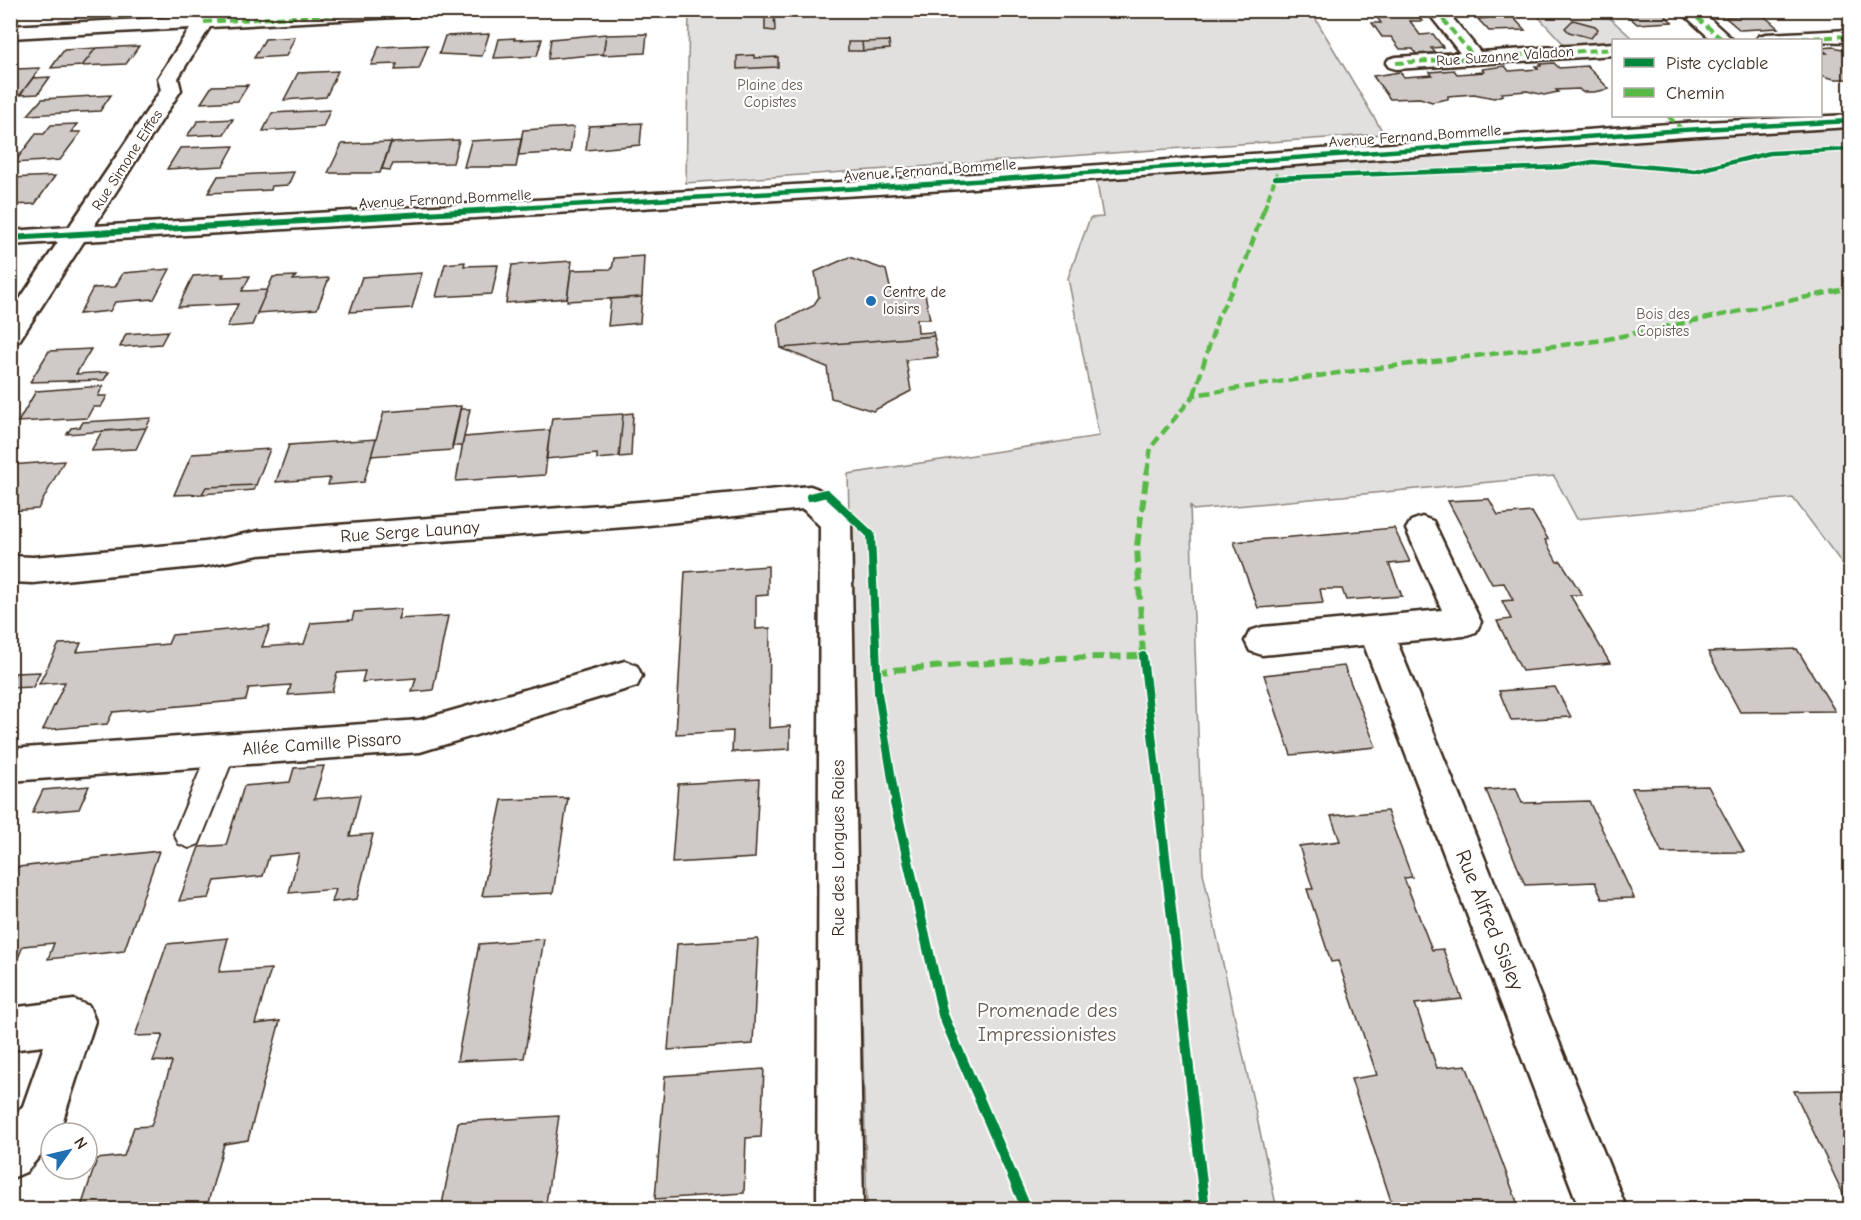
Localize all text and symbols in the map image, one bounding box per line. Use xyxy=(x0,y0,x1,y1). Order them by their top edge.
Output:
legend xyxy=(1612,39,1822,117)
street label: Rue Suzanne Valadon xyxy=(1435,42,1575,70)
text: Piste cyclable xyxy=(1666,53,1768,74)
park label: Plaine des Copistes xyxy=(737,76,803,111)
text: Chemin xyxy=(1666,83,1725,104)
street label: Rue Simone Eiffes xyxy=(88,106,166,214)
street label: Avenue Fernand Bommelle xyxy=(1328,121,1502,151)
street label: Avenue Fernand Bommelle xyxy=(843,155,1017,185)
street label: Avenue Fernand Bommelle xyxy=(358,185,532,213)
place label: Centre de loisirs xyxy=(883,283,946,318)
marker: Centre de loisirs xyxy=(864,294,878,308)
park label: Bois des Copistes xyxy=(1636,305,1690,340)
street label: Rue Serge Launay xyxy=(340,517,481,547)
street label: Allée Camille Pissaro xyxy=(242,728,402,760)
street label: Rue des Longues Raies xyxy=(828,760,849,936)
street label: Rue Alfred Sisley xyxy=(1451,846,1529,994)
park label: Promenade des Impressionistes xyxy=(977,998,1117,1046)
north arrow xyxy=(39,1121,99,1181)
text: N xyxy=(70,1134,91,1153)

